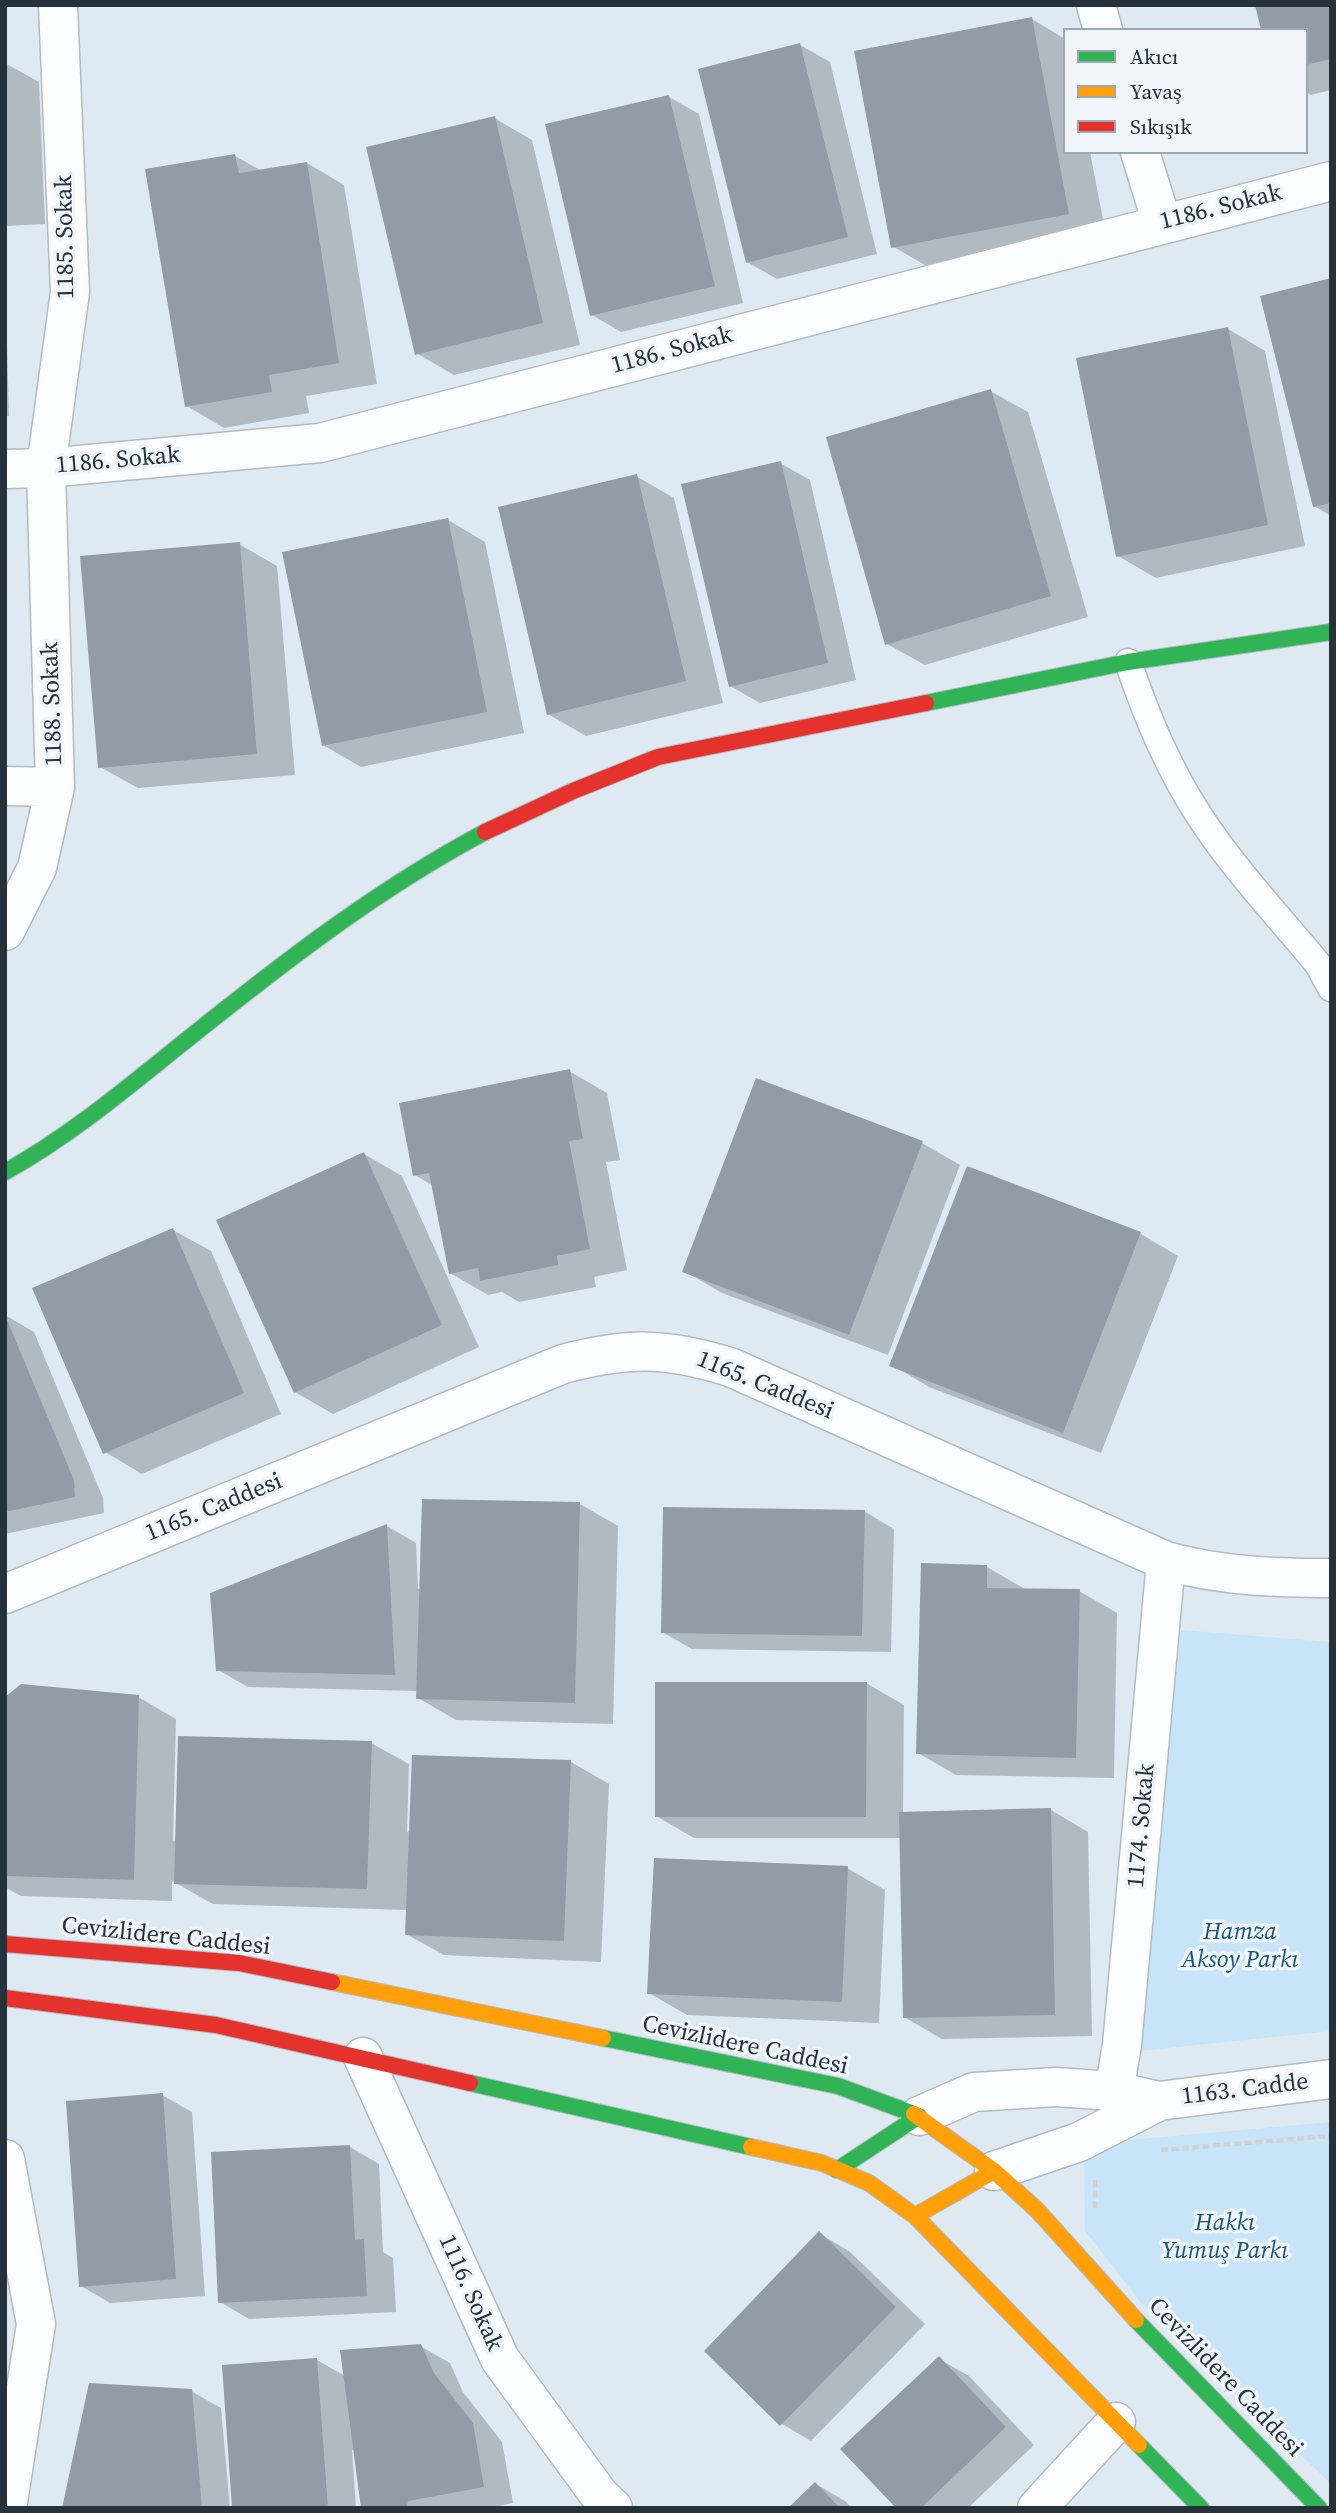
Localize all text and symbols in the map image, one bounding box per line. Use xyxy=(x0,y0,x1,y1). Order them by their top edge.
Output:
legend xyxy=(1063,28,1308,154)
text: Akıcı xyxy=(1130,42,1178,71)
text: Yavaş xyxy=(1130,77,1182,106)
text: Sıkışık xyxy=(1130,112,1192,141)
street label: 1185. Sokak xyxy=(51,175,81,299)
street label: 1186. Sokak xyxy=(1157,179,1285,237)
street label: 1186. Sokak xyxy=(608,321,736,381)
street label: 1186. Sokak xyxy=(55,441,181,481)
street label: 1188. Sokak xyxy=(36,641,70,767)
street label: 1165. Caddesi xyxy=(692,1345,838,1427)
street label: 1165. Caddesi xyxy=(141,1467,287,1549)
street label: 1174. Sokak xyxy=(1122,1763,1162,1889)
street label: Cevizlidere Caddesi xyxy=(60,1912,272,1962)
park label: Hamza Aksoy Parkı xyxy=(1181,1919,1299,1975)
street label: Cevizlidere Caddesi xyxy=(639,2010,851,2082)
street label: 1163. Cadde xyxy=(1180,2068,1310,2112)
park label: Hakkı Yumuş Parkı xyxy=(1162,2210,1288,2266)
street label: 1116. Sokak xyxy=(432,2230,508,2356)
street label: Cevizlidere Caddesi xyxy=(1142,2293,1308,2463)

